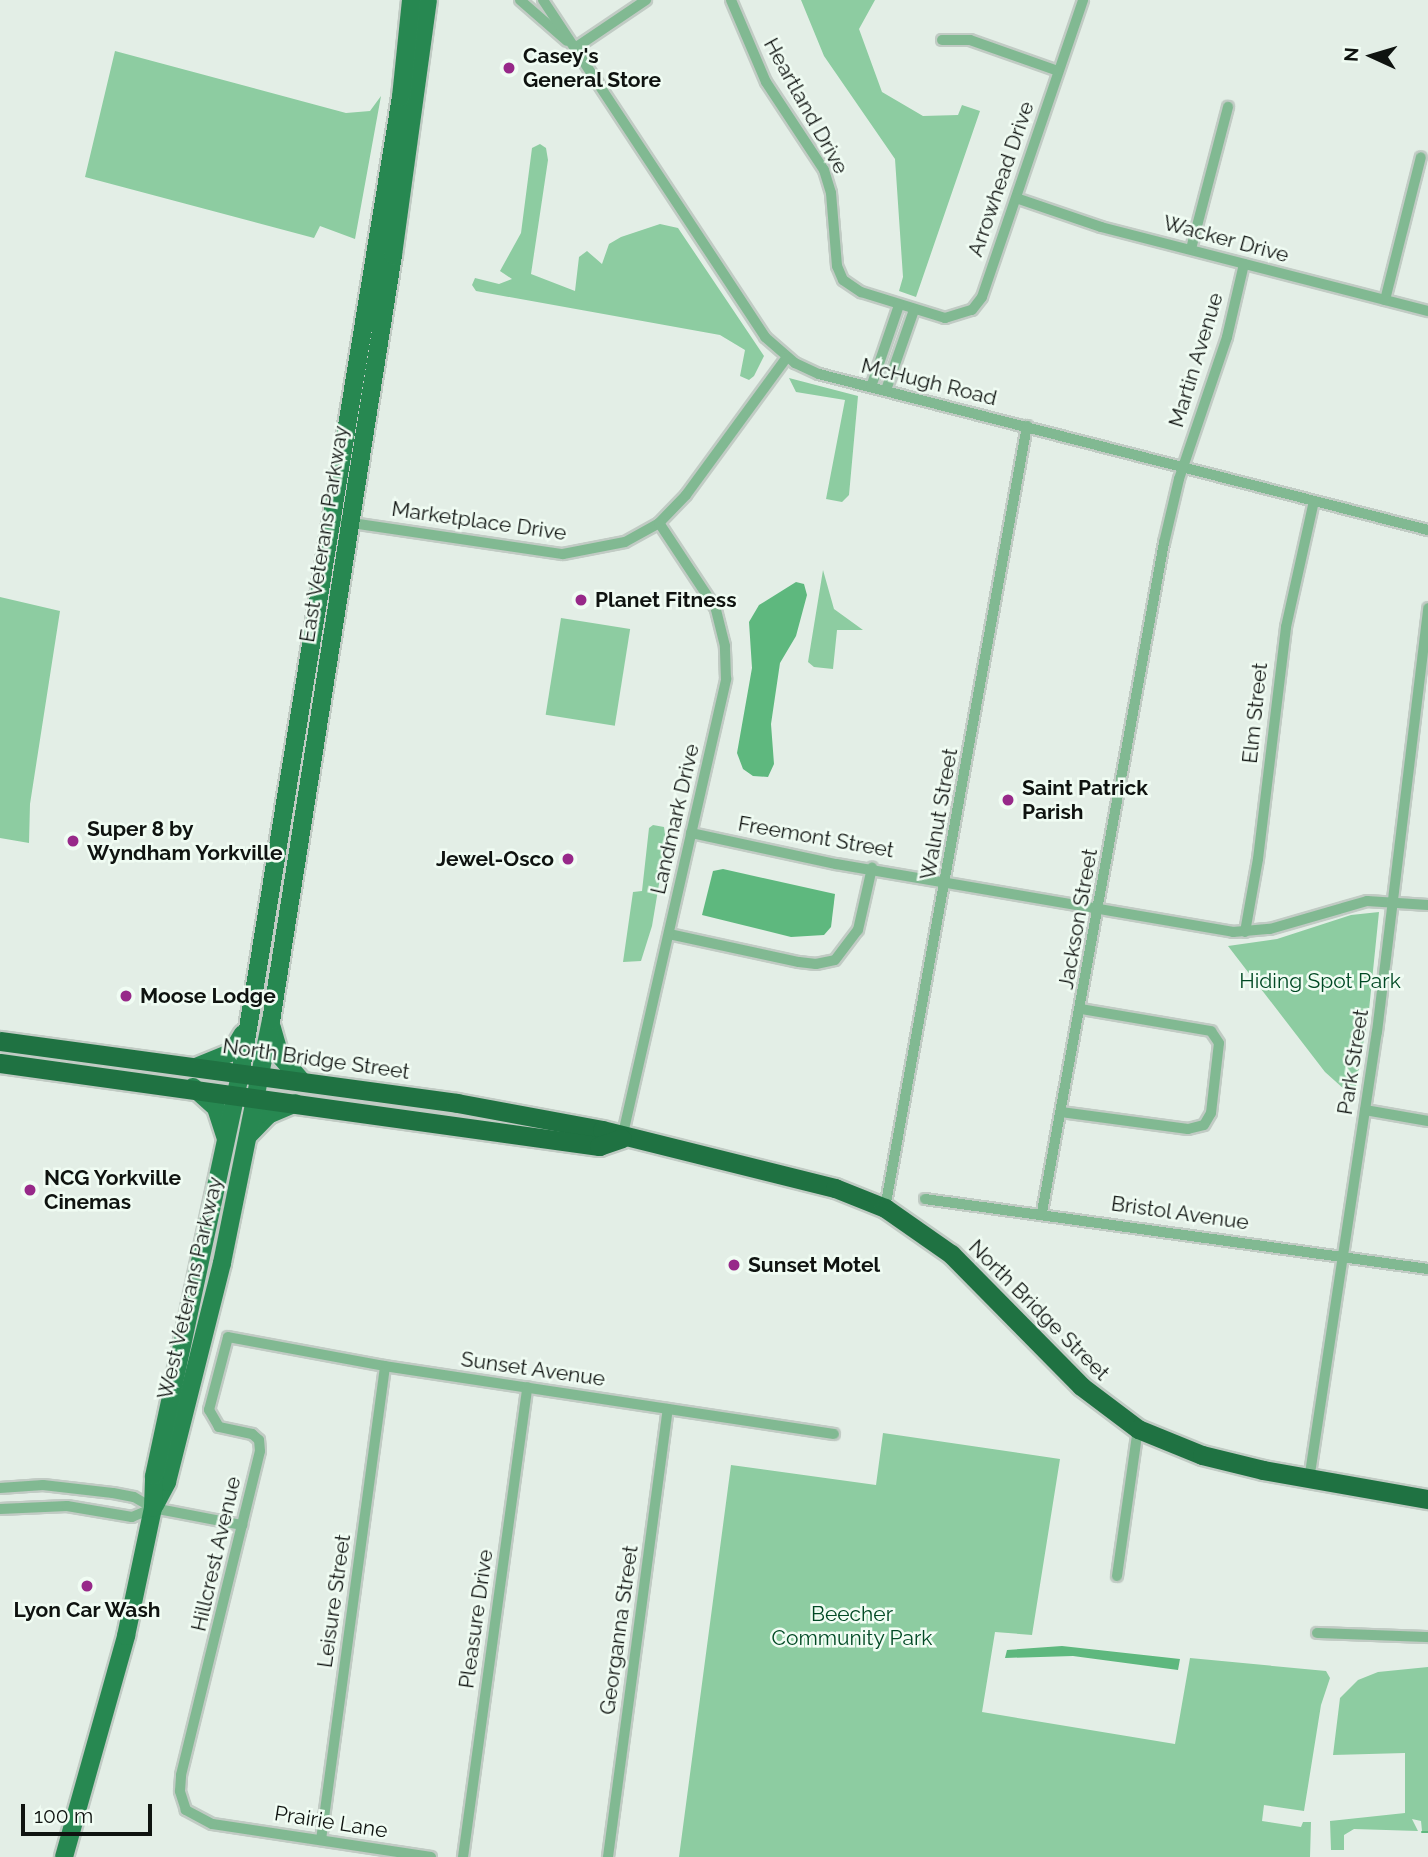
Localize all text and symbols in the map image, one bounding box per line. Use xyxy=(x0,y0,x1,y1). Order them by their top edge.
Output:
north arrow xyxy=(1337,21,1407,91)
street label: Heartland Drive xyxy=(758,34,854,178)
place label: Casey's General Store xyxy=(523,43,662,93)
text: N xyxy=(1340,47,1363,63)
marker: Casey's General Store xyxy=(501,60,517,76)
street label: Arrowhead Drive xyxy=(963,98,1039,260)
street label: Wacker Drive xyxy=(1160,210,1292,268)
street label: Martin Avenue xyxy=(1163,289,1229,431)
street label: McHugh Road xyxy=(859,353,999,411)
street label: East Veterans Parkway xyxy=(294,424,354,644)
street label: Marketplace Drive xyxy=(390,496,568,546)
place label: Planet Fitness xyxy=(595,587,737,613)
marker: Planet Fitness xyxy=(573,592,589,608)
street label: Elm Street xyxy=(1237,661,1273,765)
street label: Landmark Drive xyxy=(645,741,705,897)
street label: Walnut Street xyxy=(915,746,963,882)
place label: Saint Patrick Parish xyxy=(1022,775,1148,825)
marker: Saint Patrick Parish xyxy=(1000,792,1016,808)
street label: Freemont Street xyxy=(736,811,896,863)
place label: Super 8 by Wyndham Yorkville xyxy=(87,816,283,866)
marker: Super 8 by Wyndham Yorkville xyxy=(65,833,81,849)
place label: Jewel-Osco xyxy=(436,846,554,872)
street label: Jackson Street xyxy=(1053,847,1103,991)
marker: Jewel-Osco xyxy=(560,851,576,867)
park label: Hiding Spot Park xyxy=(1239,968,1401,994)
place label: Moose Lodge xyxy=(140,983,276,1009)
marker: Moose Lodge xyxy=(118,988,134,1004)
street label: Park Street xyxy=(1332,1007,1374,1117)
street label: North Bridge Street xyxy=(221,1033,411,1085)
place label: NCG Yorkville Cinemas xyxy=(44,1165,182,1215)
street label: West Veterans Parkway xyxy=(152,1174,228,1402)
marker: NCG Yorkville Cinemas xyxy=(22,1182,38,1198)
street label: Bristol Avenue xyxy=(1109,1191,1251,1235)
street label: North Bridge Street xyxy=(963,1234,1115,1386)
place label: Sunset Motel xyxy=(748,1252,880,1278)
marker: Sunset Motel xyxy=(726,1257,742,1273)
street label: Sunset Avenue xyxy=(459,1346,607,1392)
street label: Hillcrest Avenue xyxy=(186,1474,246,1634)
street label: Leisure Street xyxy=(312,1533,356,1669)
street label: Georganna Street xyxy=(595,1544,643,1716)
street label: Pleasure Drive xyxy=(454,1548,498,1690)
marker: Lyon Car Wash xyxy=(79,1578,95,1594)
place label: Lyon Car Wash xyxy=(13,1597,161,1623)
park label: Beecher Community Park xyxy=(771,1601,933,1651)
scale bar xyxy=(24,1790,156,1834)
street label: Prairie Lane xyxy=(273,1801,389,1843)
text: 100 m xyxy=(34,1803,93,1828)

